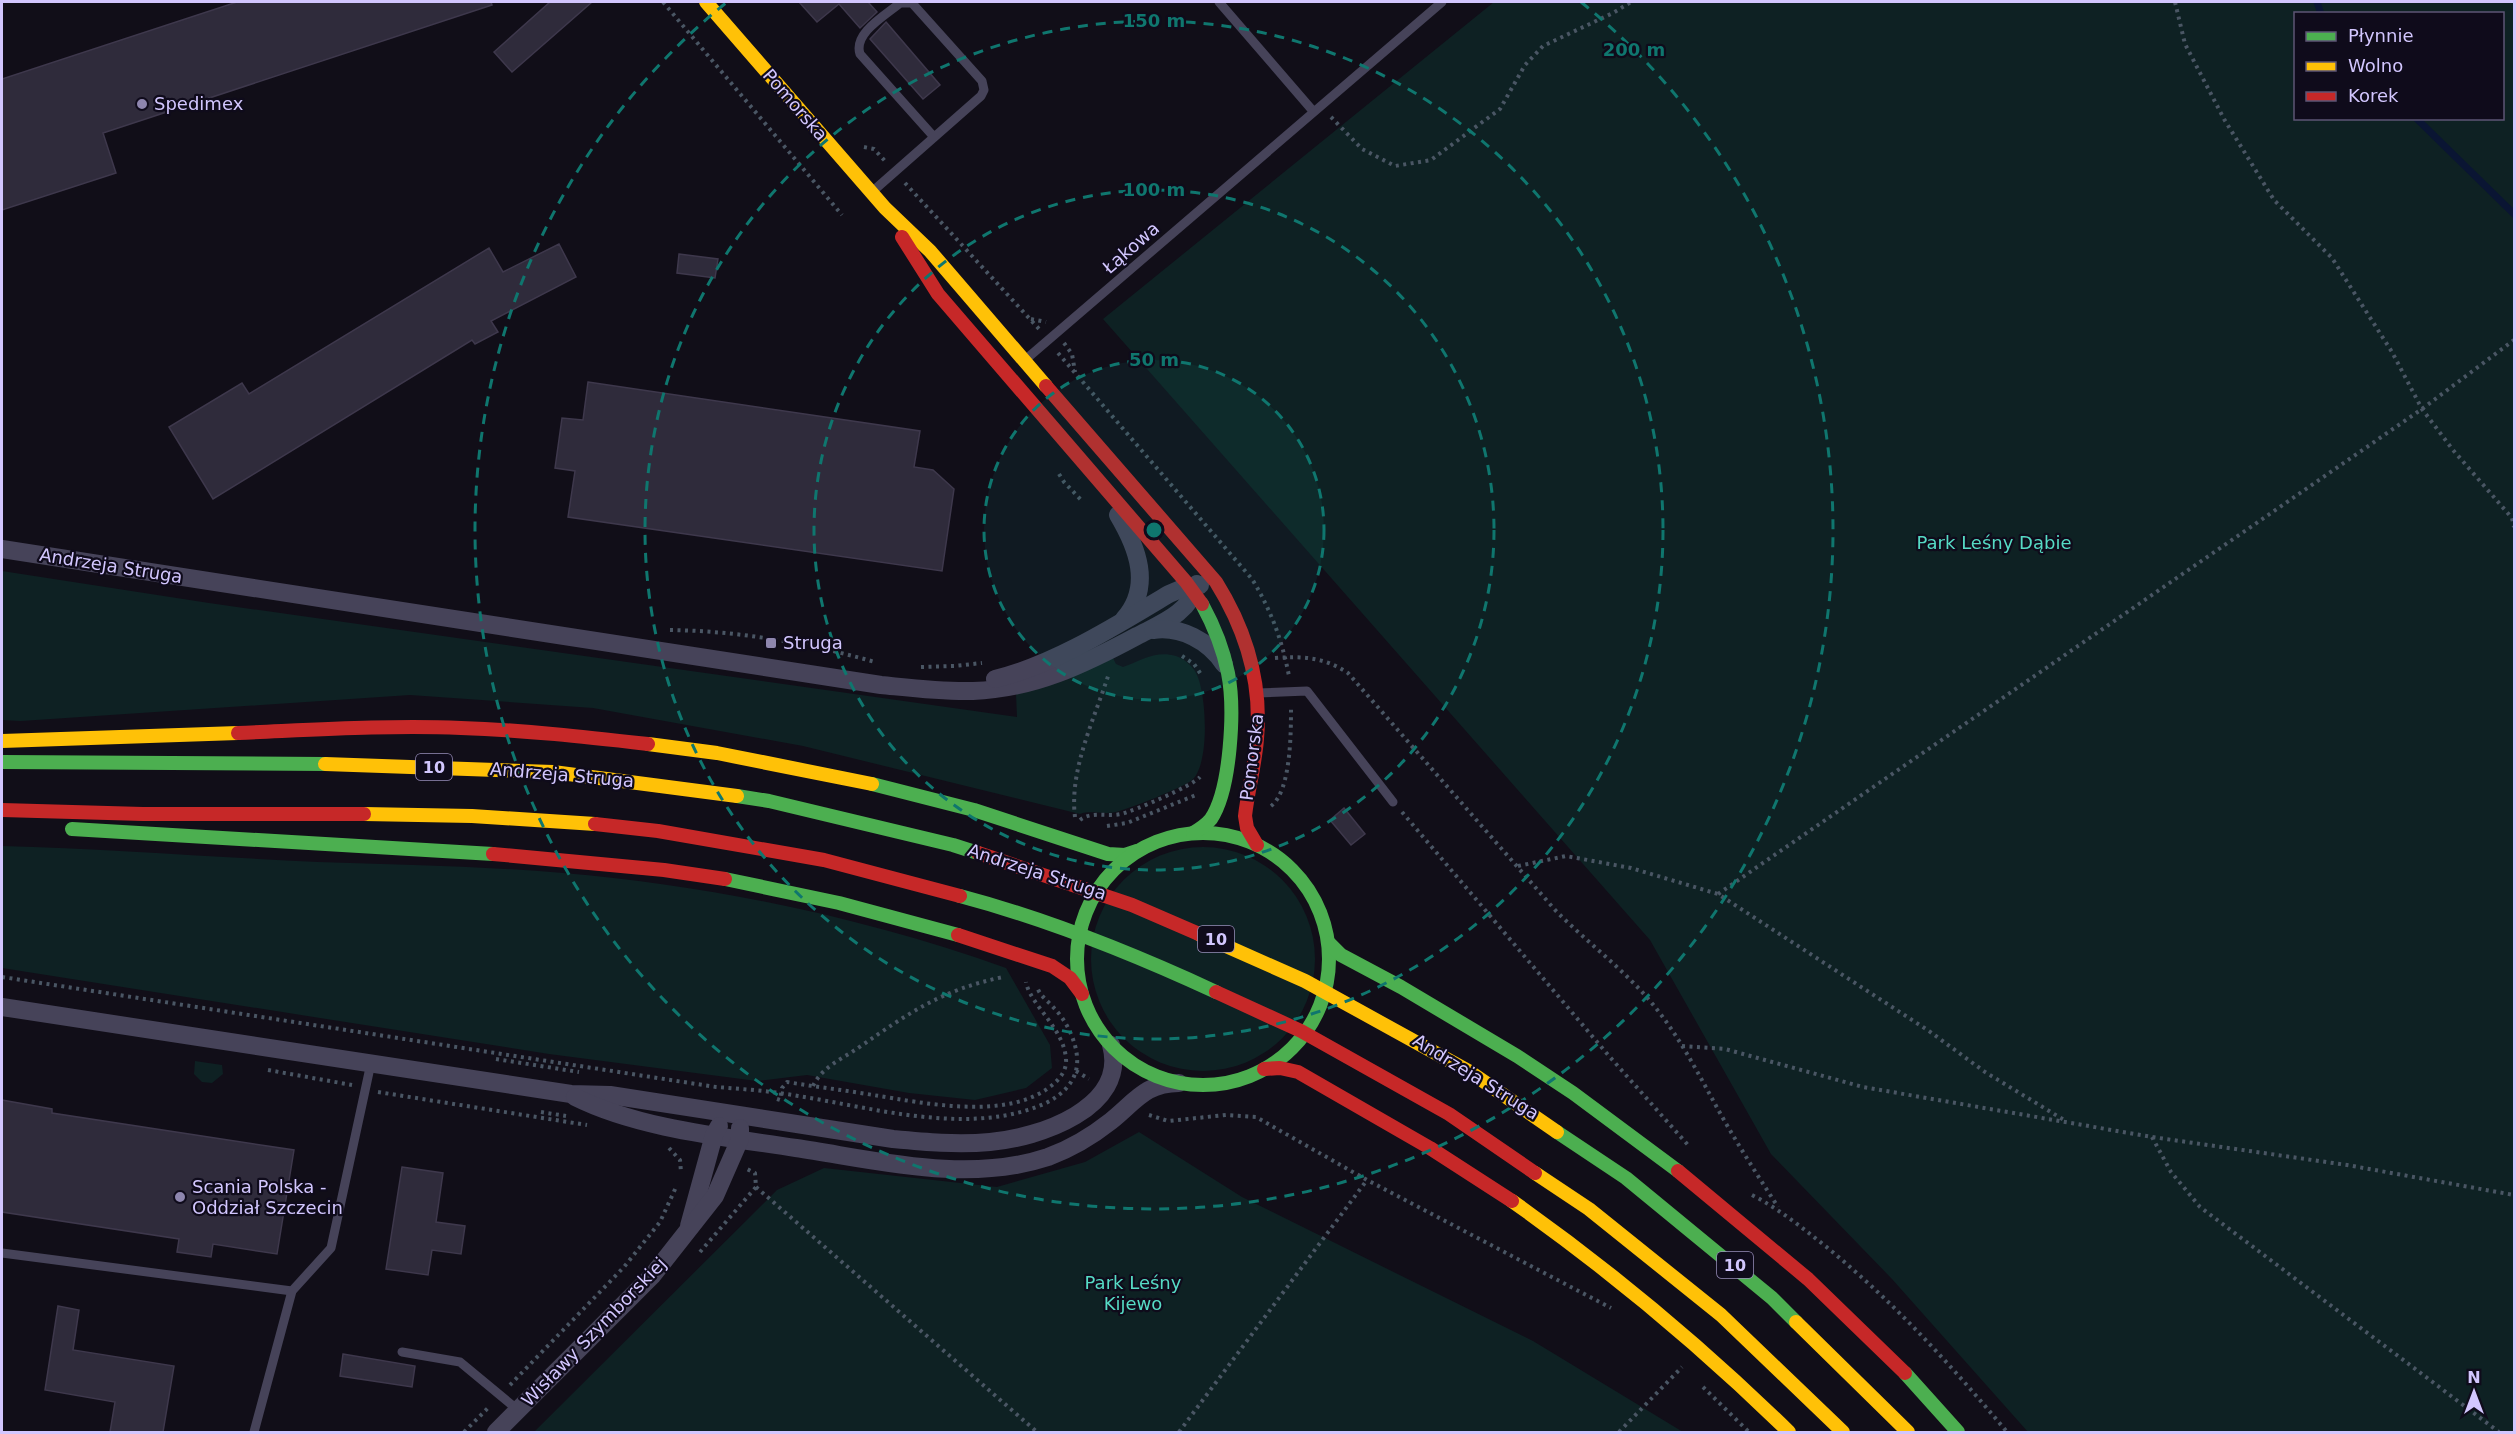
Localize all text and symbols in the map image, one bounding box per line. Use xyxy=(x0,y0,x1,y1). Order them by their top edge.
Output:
text: 150 m xyxy=(1123,10,1185,31)
legend xyxy=(2294,12,2504,120)
text: Płynnie xyxy=(2348,25,2414,46)
text: 200 m xyxy=(1603,39,1665,60)
text: Wolno xyxy=(2348,55,2403,76)
street label: Pomorska xyxy=(759,65,832,145)
text: Korek xyxy=(2348,85,2399,106)
place label: Spedimex xyxy=(154,93,244,114)
marker: Spedimex xyxy=(135,97,149,111)
text: 100 m xyxy=(1123,179,1185,200)
street label: Łąkowa xyxy=(1097,217,1163,278)
text: 50 m xyxy=(1129,349,1179,370)
centre of rings xyxy=(1144,520,1164,540)
park label: Park Leśny Dąbie xyxy=(1917,532,2071,553)
street label: Andrzeja Struga xyxy=(38,544,184,587)
place label: Struga xyxy=(783,632,843,653)
marker: Struga xyxy=(764,636,778,650)
street label: Pomorska xyxy=(1236,712,1267,802)
road number: 10 xyxy=(416,754,452,780)
street label: Andrzeja Struga xyxy=(489,758,635,791)
street label: Andrzeja Struga xyxy=(965,839,1109,904)
road number: 10 xyxy=(1198,926,1234,952)
street label: Andrzeja Struga xyxy=(1409,1029,1543,1124)
place label: Scania Polska - Oddział Szczecin xyxy=(192,1176,343,1218)
marker: Scania Polska - Oddział Szczecin xyxy=(173,1190,187,1204)
road number: 10 xyxy=(1717,1252,1753,1278)
street label: Wisławy Szymborskiej xyxy=(517,1253,670,1410)
park label: Park Leśny Kijewo xyxy=(1085,1272,1182,1314)
north arrow xyxy=(2444,1362,2504,1422)
text: N xyxy=(2467,1368,2481,1387)

